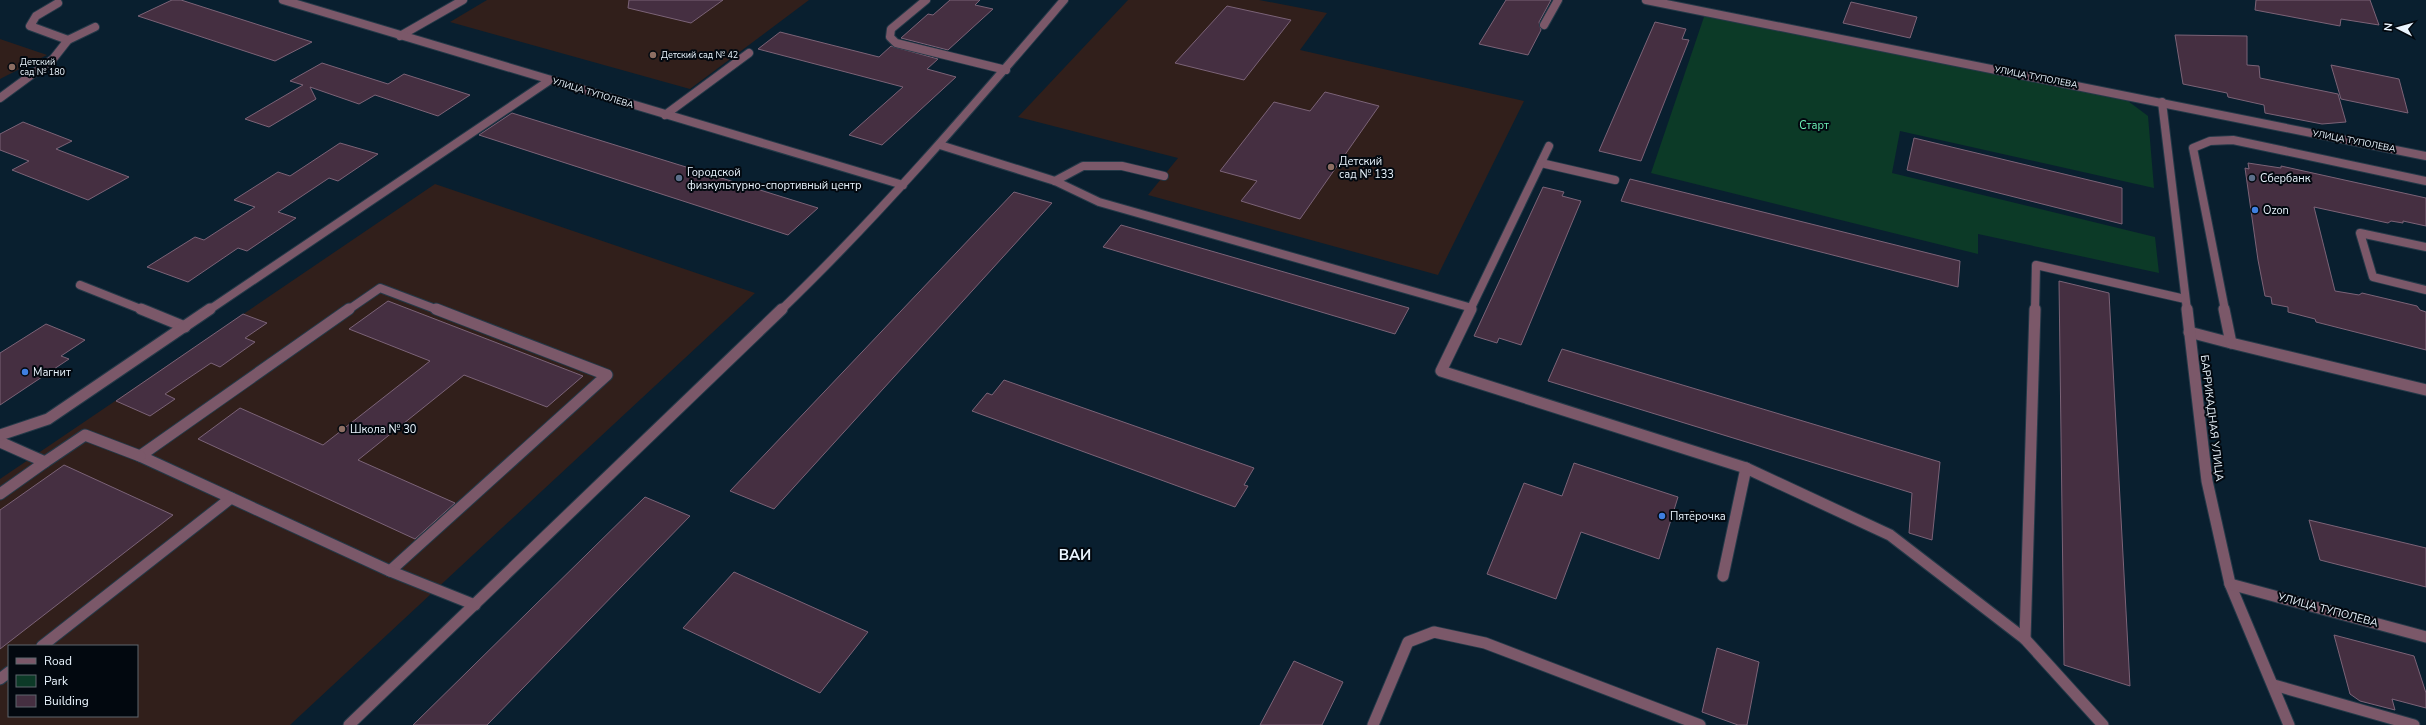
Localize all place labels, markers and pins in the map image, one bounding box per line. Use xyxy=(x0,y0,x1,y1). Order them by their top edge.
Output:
place label: Детский сад № 42 xyxy=(661,49,738,61)
marker: Детский сад № 42 xyxy=(648,50,658,60)
place label: Детский сад № 180 xyxy=(20,56,65,78)
marker: Детский сад № 180 xyxy=(7,62,17,72)
place label: Детский сад № 133 xyxy=(1339,154,1394,182)
marker: Детский сад № 133 xyxy=(1326,162,1336,172)
place label: Городской физкультурно-спортивный центр xyxy=(687,165,861,193)
place label: Сбербанк xyxy=(2260,171,2311,186)
marker: Городской физкультурно-спортивный центр xyxy=(674,173,684,183)
marker: Сбербанк xyxy=(2247,173,2257,183)
place label: Ozon xyxy=(2263,203,2289,218)
marker: Ozon xyxy=(2250,205,2260,215)
place label: Магнит xyxy=(33,365,71,380)
marker: Магнит xyxy=(20,367,30,377)
place label: Школа № 30 xyxy=(350,422,417,437)
marker: Школа № 30 xyxy=(337,424,347,434)
place label: Пятёрочка xyxy=(1670,509,1726,524)
marker: Пятёрочка xyxy=(1657,511,1667,521)

